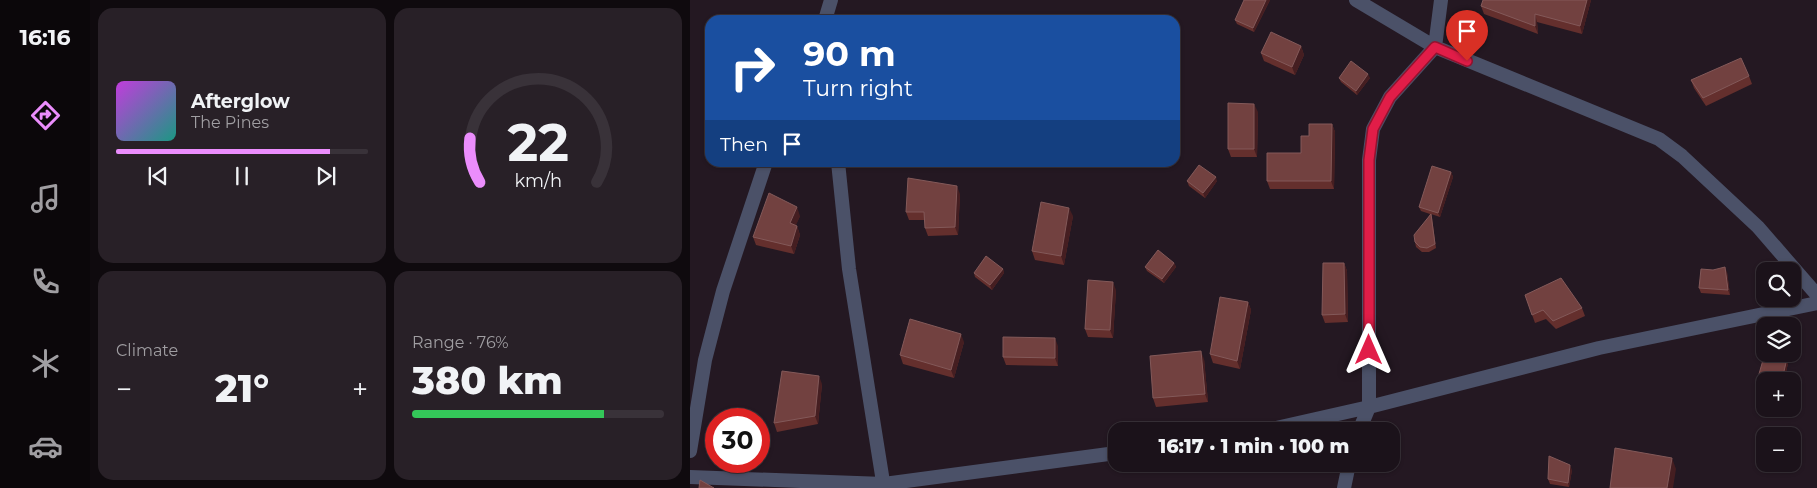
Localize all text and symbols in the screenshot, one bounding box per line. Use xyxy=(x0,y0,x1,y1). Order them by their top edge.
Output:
pin xyxy=(1446,10,1488,61)
icon: arrive xyxy=(1453,17,1481,45)
text: 16:16 xyxy=(19,24,71,51)
text: 90 m xyxy=(803,32,896,75)
icon: right xyxy=(720,35,785,100)
text: Turn right xyxy=(803,75,913,102)
text: Afterglow xyxy=(191,90,290,113)
icon: directions xyxy=(28,98,63,133)
text: 22 xyxy=(507,111,569,174)
text: The Pines xyxy=(191,113,269,132)
icon: arrive xyxy=(778,130,806,158)
text: Then xyxy=(720,133,768,156)
icon: previous xyxy=(144,162,172,190)
icon: pause xyxy=(228,162,256,190)
icon: next xyxy=(312,162,340,190)
text: km/h xyxy=(514,170,562,191)
icon: music xyxy=(28,181,63,216)
map controls xyxy=(1756,262,1801,472)
button: search xyxy=(1756,262,1801,307)
icon: phone xyxy=(28,264,63,299)
button: layers xyxy=(1756,317,1801,362)
position arrow xyxy=(1342,323,1394,375)
text: Range · 76% xyxy=(412,333,509,352)
text: Climate xyxy=(116,341,178,360)
icon: climate xyxy=(28,346,63,381)
text: 380 km xyxy=(412,357,563,404)
text: 21° xyxy=(215,365,269,412)
text: − xyxy=(116,372,132,406)
text: + xyxy=(352,372,368,406)
button: + xyxy=(1756,372,1801,417)
speed limit sign: 30 xyxy=(705,408,770,473)
button: − xyxy=(1756,427,1801,472)
icon: car xyxy=(28,429,63,464)
text: 16:17 · 1 min · 100 m xyxy=(1159,435,1349,458)

